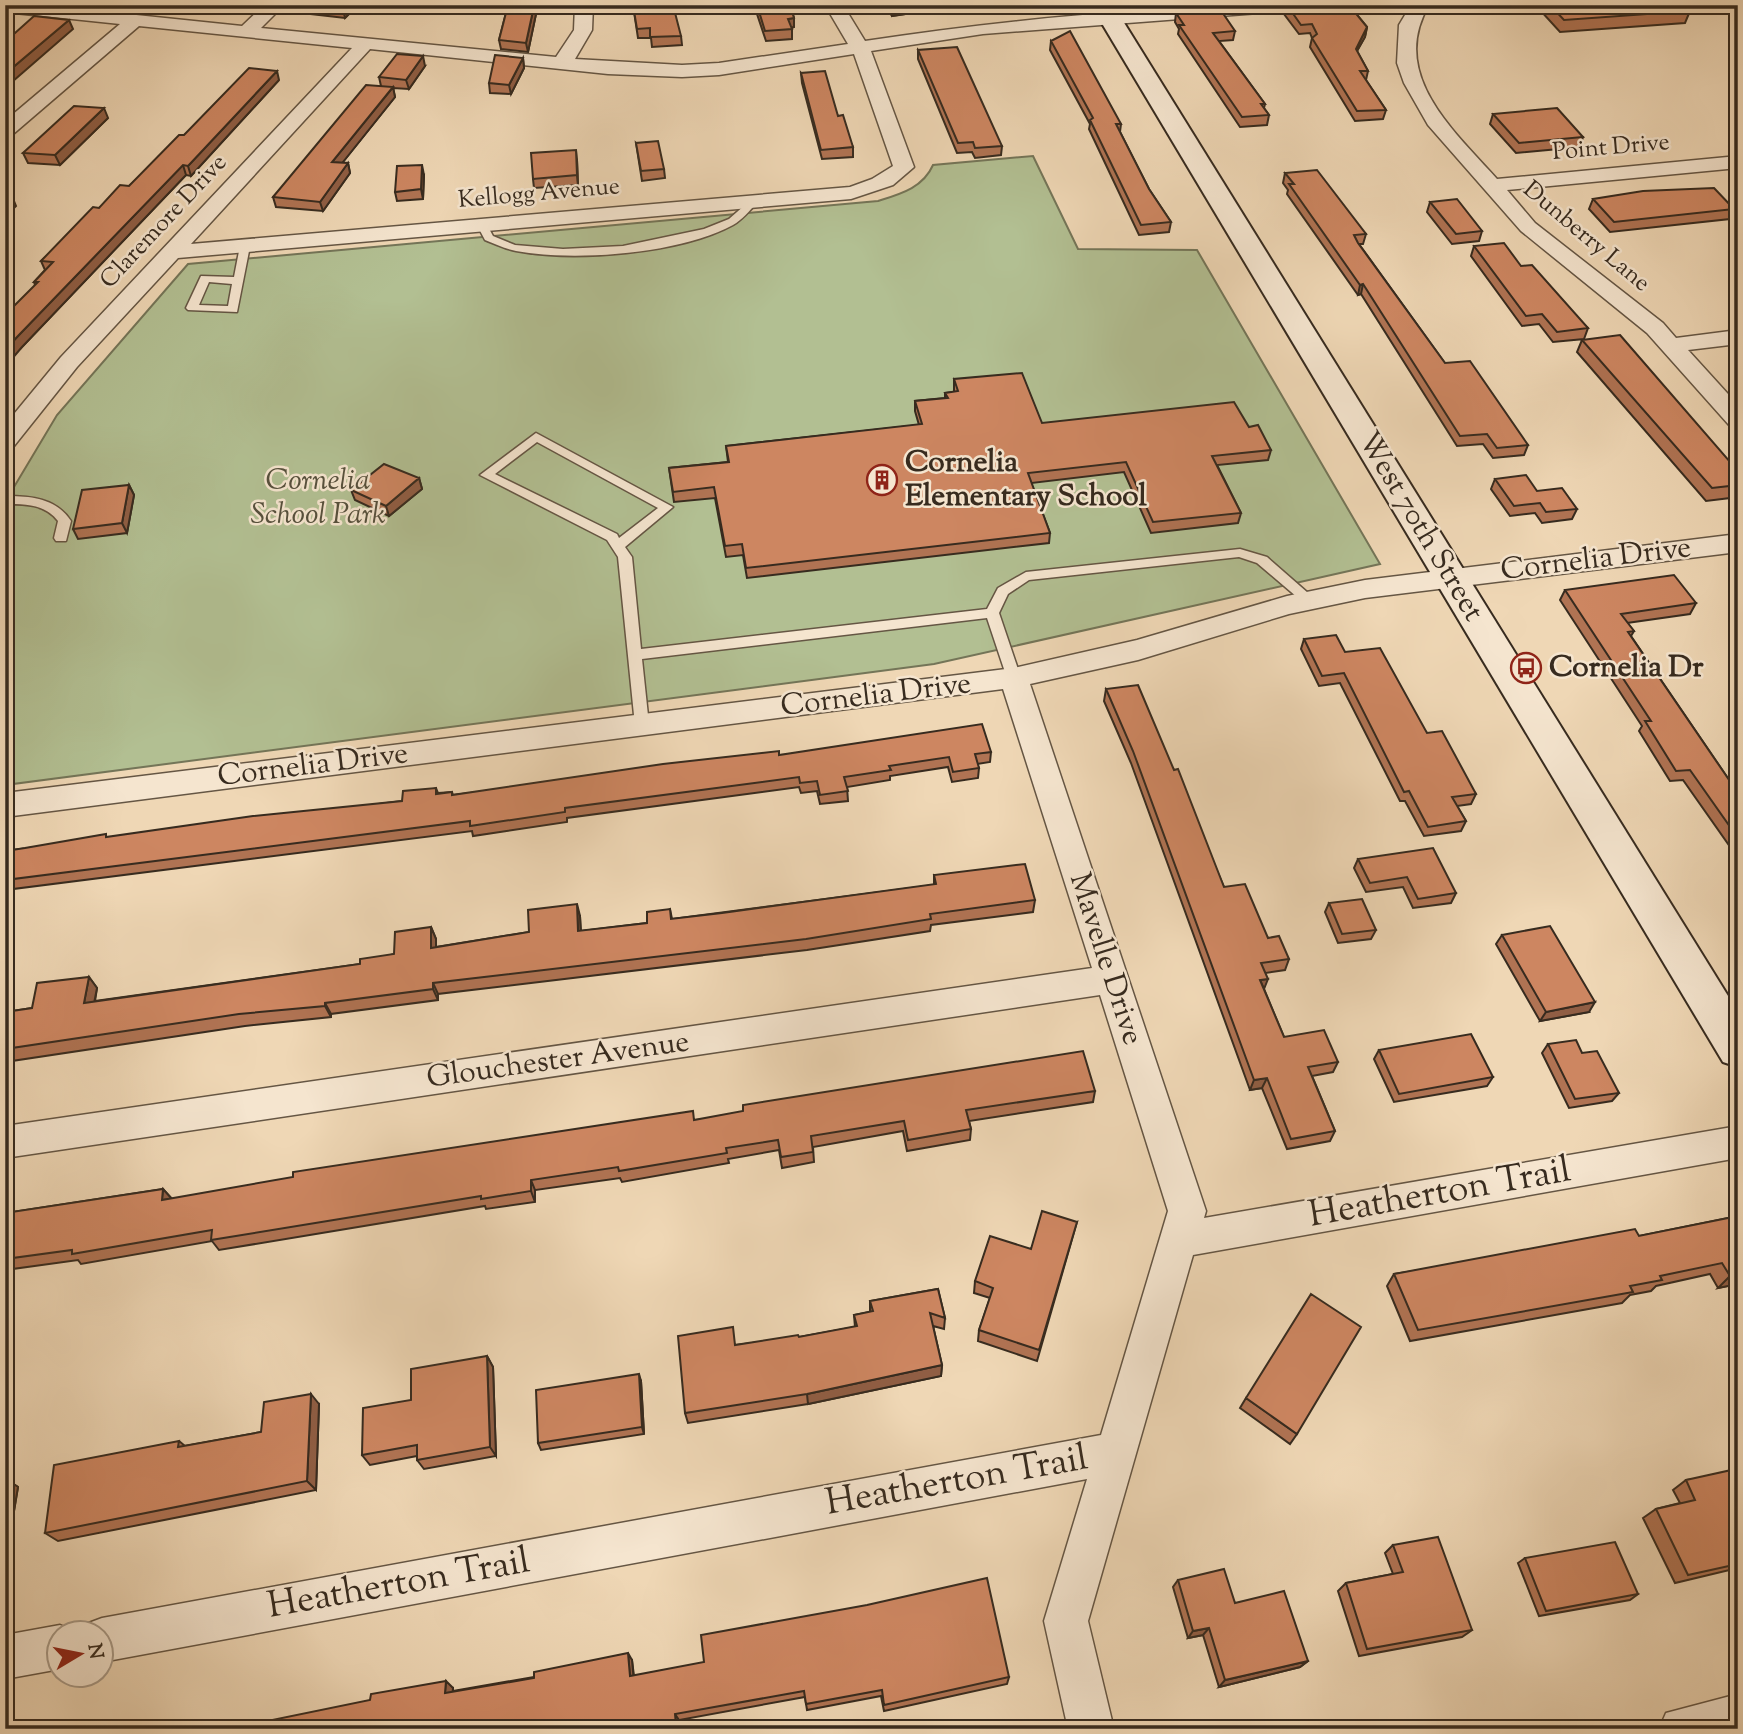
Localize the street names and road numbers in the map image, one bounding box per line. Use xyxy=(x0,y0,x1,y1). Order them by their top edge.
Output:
street label: Point Drive xyxy=(1551,126,1671,170)
street label: Claremore Drive xyxy=(93,147,235,297)
street label: Kellogg Avenue xyxy=(457,170,621,218)
street label: Dunberry Lane xyxy=(1515,174,1657,300)
street label: West 70th Street xyxy=(1346,424,1494,630)
street label: Cornelia Drive xyxy=(1498,527,1694,593)
street label: Cornelia Drive xyxy=(778,663,974,729)
street label: Cornelia Drive xyxy=(215,733,411,799)
street label: Mavelle Drive xyxy=(1057,867,1153,1051)
street label: Glouchester Avenue xyxy=(424,1021,692,1101)
street label: Heatherton Trail xyxy=(1305,1144,1575,1244)
street label: Heatherton Trail xyxy=(822,1432,1092,1532)
street label: Heatherton Trail xyxy=(264,1535,534,1635)

